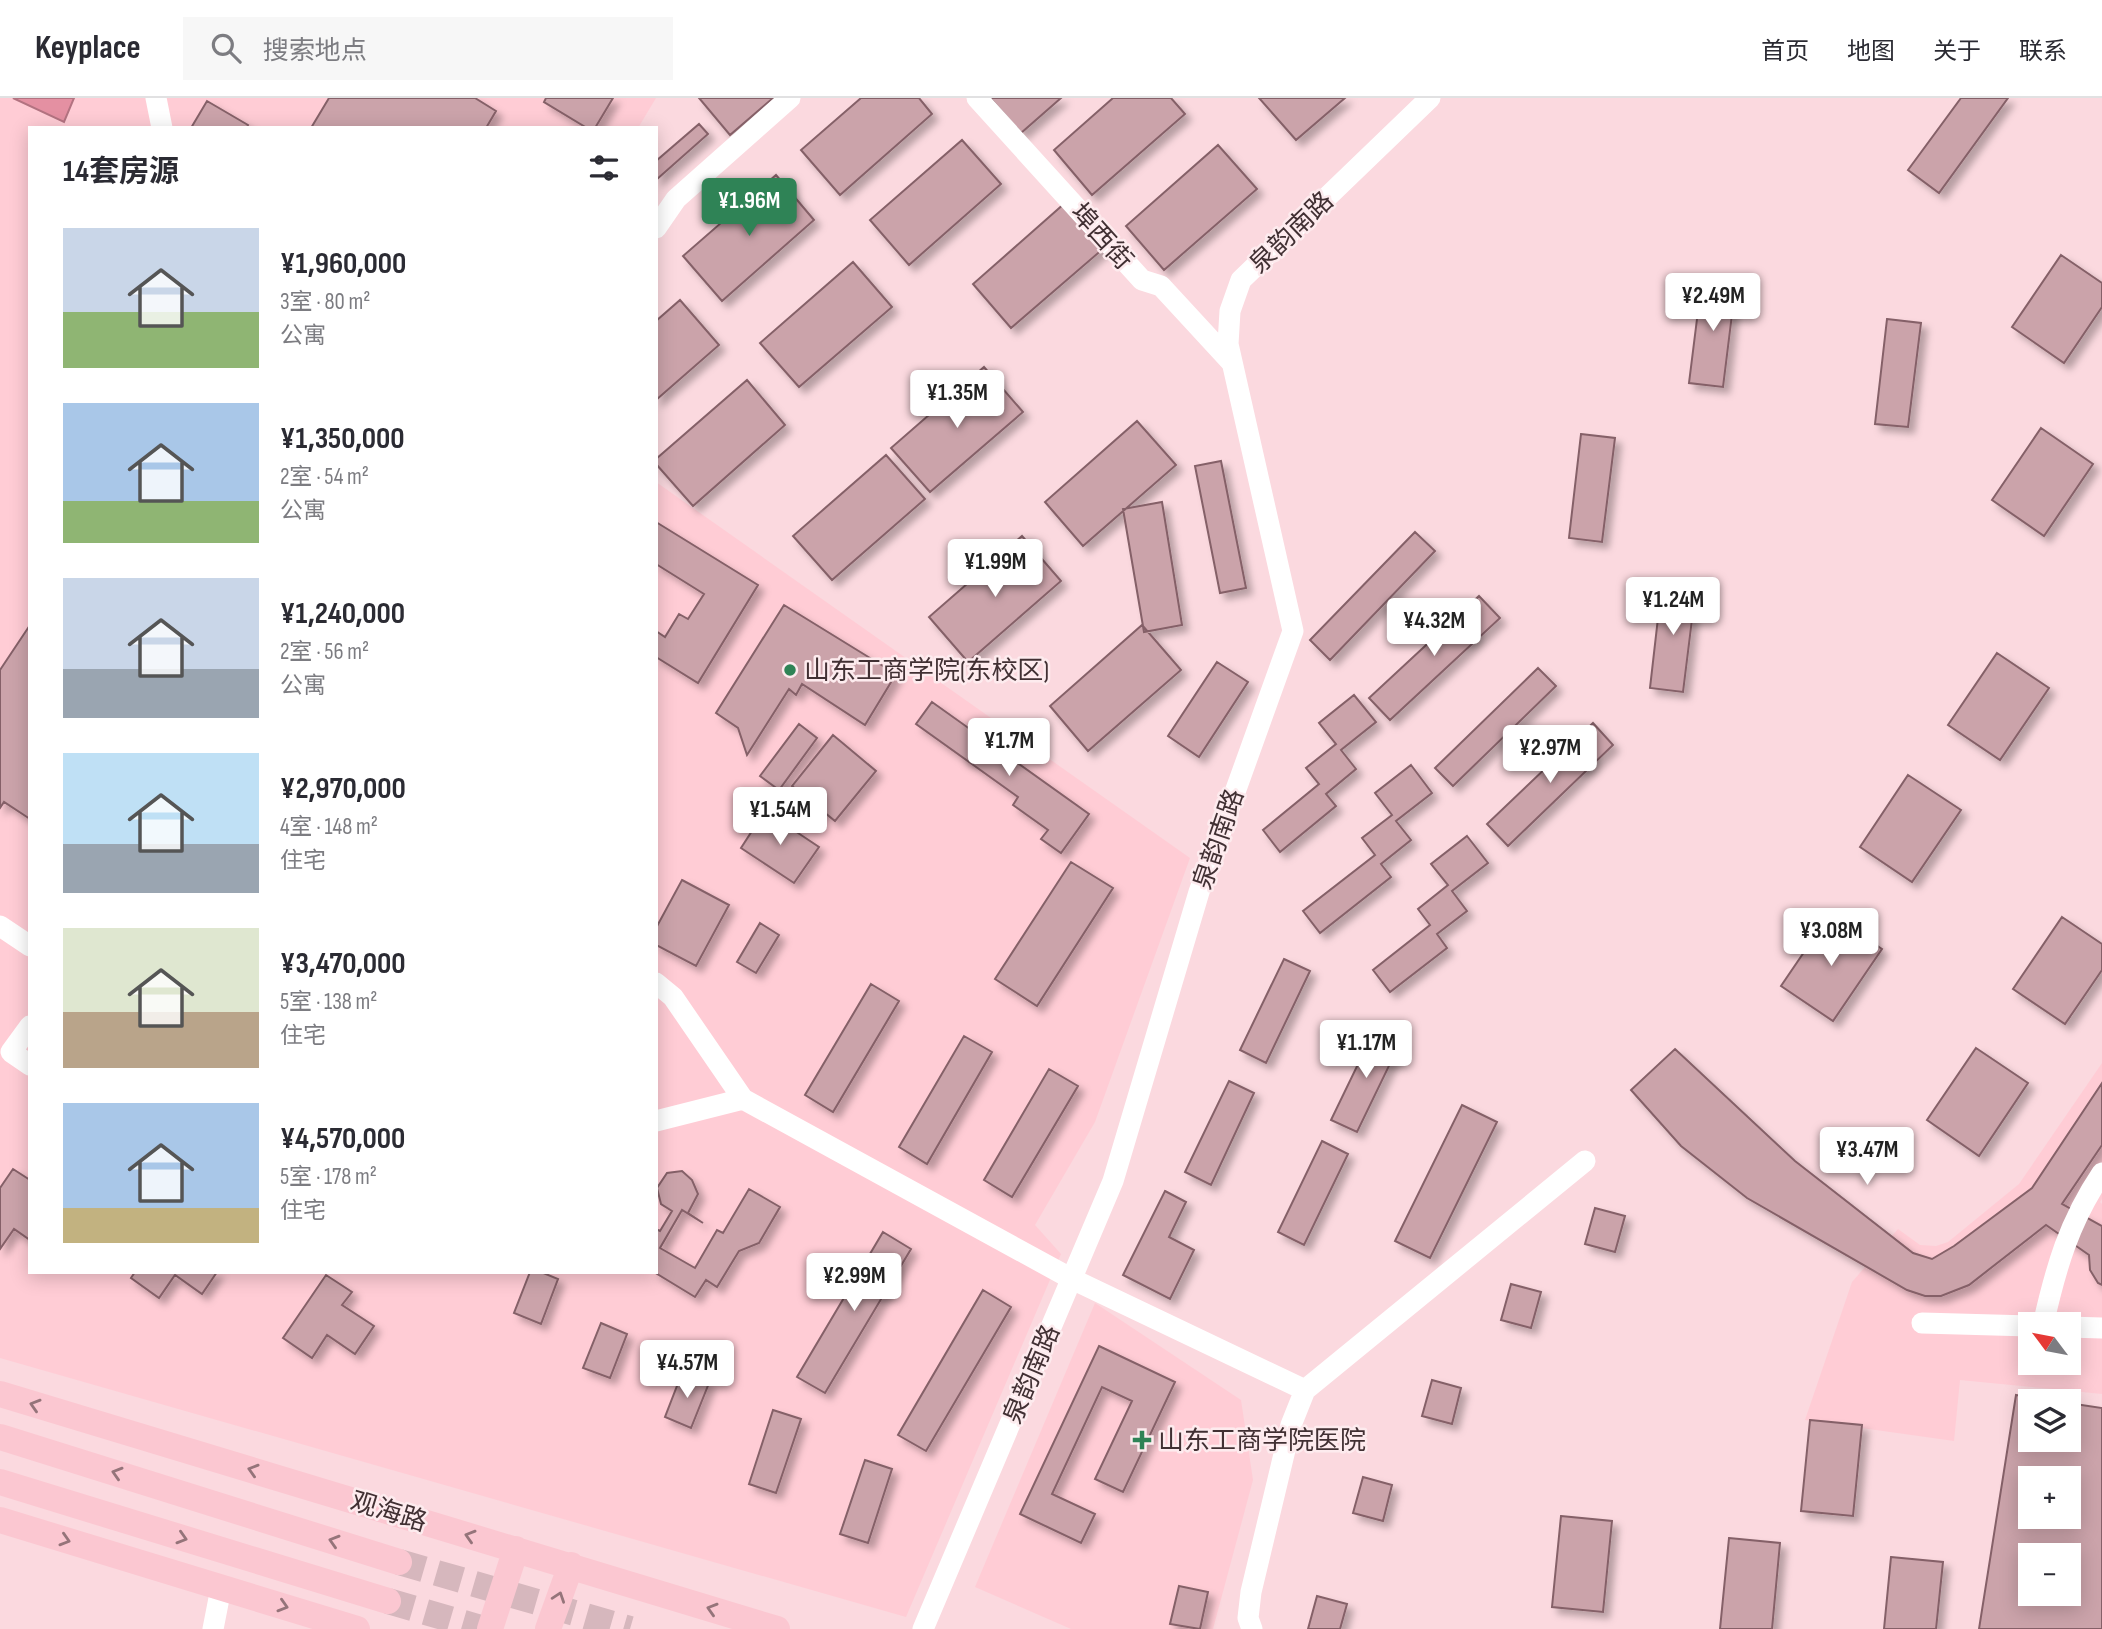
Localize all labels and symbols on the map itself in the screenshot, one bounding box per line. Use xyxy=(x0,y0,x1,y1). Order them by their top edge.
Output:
pin: ¥1.96M xyxy=(692,178,806,238)
street label: 泉韵南路 xyxy=(1244,186,1340,280)
street label: 埠西街 xyxy=(1063,198,1139,276)
pin: ¥2.49M xyxy=(1656,274,1770,333)
pin: ¥1.35M xyxy=(900,370,1014,430)
pin: ¥1.99M xyxy=(938,540,1052,599)
pin: ¥1.24M xyxy=(1616,578,1730,637)
pin: ¥4.32M xyxy=(1377,598,1491,658)
place label: 山东工商学院(东校区) xyxy=(804,656,1049,687)
marker: 山东工商学院(东校区) xyxy=(782,662,798,678)
pin: ¥1.7M xyxy=(960,718,1058,778)
pin: ¥2.97M xyxy=(1493,726,1607,785)
street label: 泉韵南路 xyxy=(1188,785,1251,894)
pin: ¥1.54M xyxy=(723,788,837,847)
pin: ¥3.08M xyxy=(1774,908,1888,968)
pin: ¥1.17M xyxy=(1309,1020,1423,1080)
pin: ¥3.47M xyxy=(1810,1128,1924,1187)
pin: ¥2.99M xyxy=(797,1254,911,1313)
north arrow xyxy=(2018,1312,2081,1376)
street label: 泉韵南路 xyxy=(998,1321,1067,1429)
pin: ¥4.57M xyxy=(630,1340,744,1400)
one-way arrow xyxy=(29,1398,41,1413)
place label: 山东工商学院医院 xyxy=(1158,1426,1366,1457)
marker: 山东工商学院医院 xyxy=(1132,1430,1152,1450)
one-way arrow xyxy=(247,1464,259,1479)
one-way arrow xyxy=(112,1467,124,1482)
street label: 观海路 xyxy=(347,1486,430,1539)
one-way arrow xyxy=(465,1529,477,1544)
one-way arrow xyxy=(176,1530,188,1544)
one-way arrow xyxy=(59,1532,71,1547)
one-way arrow xyxy=(329,1535,341,1550)
one-way arrow xyxy=(551,1591,565,1604)
one-way arrow xyxy=(277,1598,289,1613)
one-way arrow xyxy=(706,1602,718,1617)

